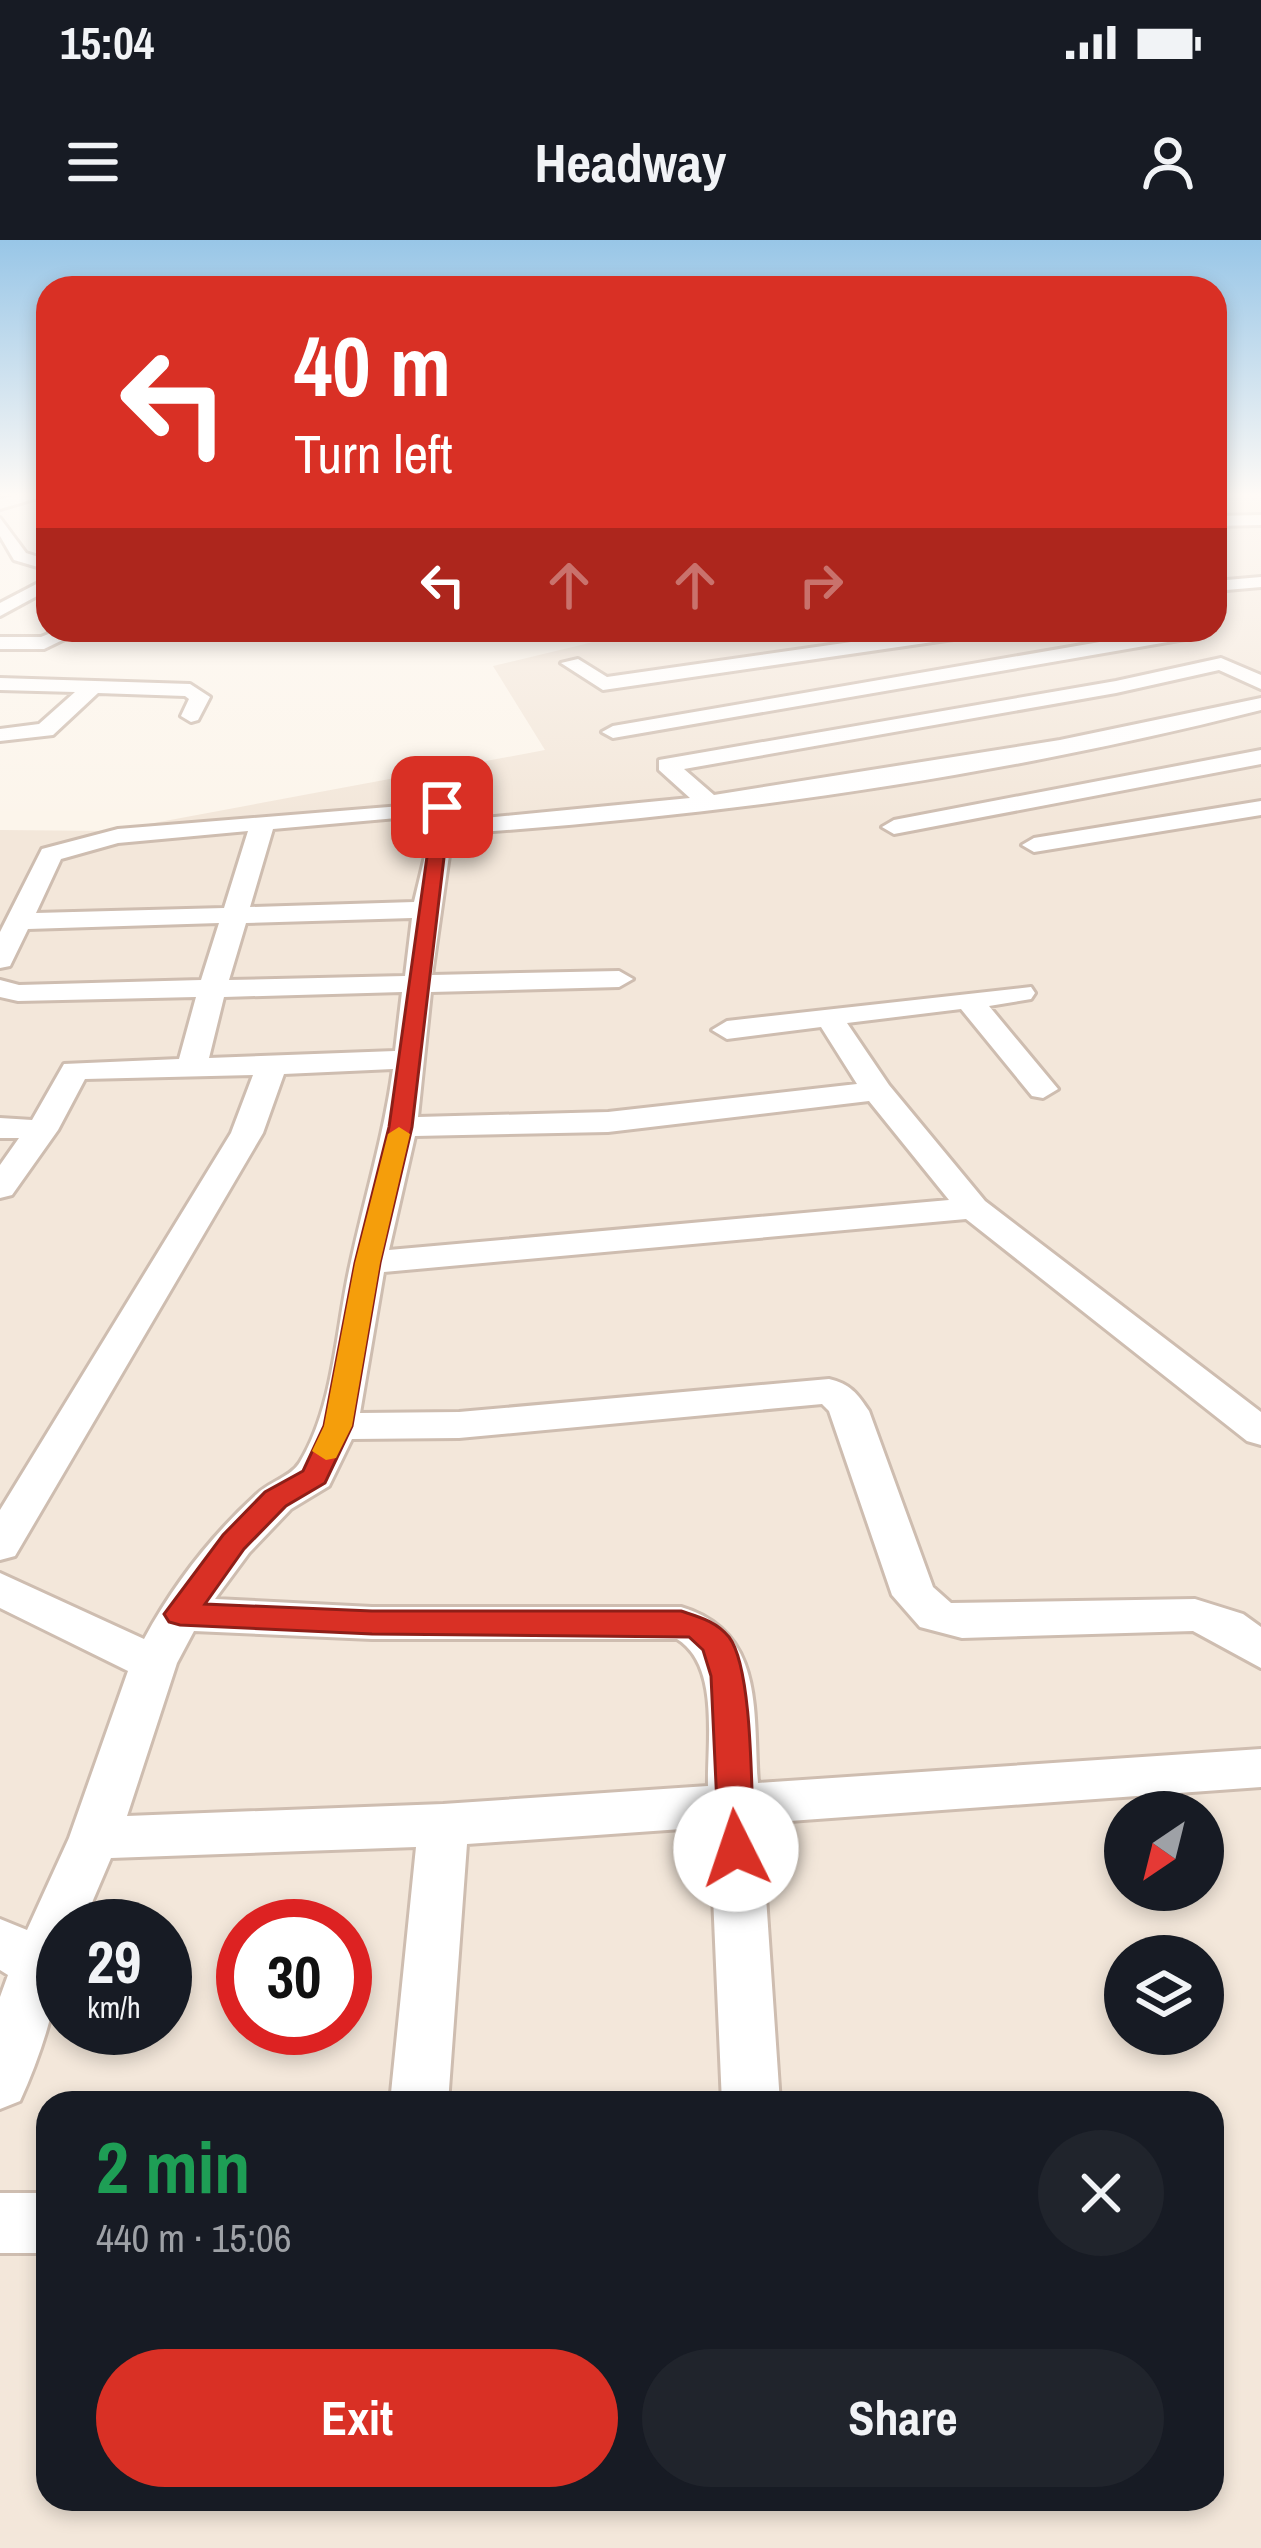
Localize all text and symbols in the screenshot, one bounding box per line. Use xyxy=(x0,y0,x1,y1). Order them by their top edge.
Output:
text: 15:04 xyxy=(60,12,154,73)
text: Headway xyxy=(535,126,726,199)
icon: menu xyxy=(60,129,126,195)
icon: person xyxy=(1135,129,1201,195)
text: 40 m xyxy=(294,309,451,422)
icon: left xyxy=(96,324,252,480)
text: Turn left xyxy=(294,417,453,490)
icon: left xyxy=(410,552,476,618)
icon: ahead xyxy=(536,552,602,618)
icon: ahead xyxy=(662,552,728,618)
icon: right xyxy=(788,552,854,618)
pin xyxy=(391,756,493,858)
icon: arrive xyxy=(409,774,475,840)
position arrow xyxy=(673,1786,799,1912)
north arrow xyxy=(1104,1791,1224,1911)
map controls xyxy=(1104,1791,1224,2055)
speed limit sign: 30 xyxy=(216,1899,372,2055)
text: 29 xyxy=(87,1921,141,2002)
button: layers xyxy=(1104,1935,1224,2055)
text: km/h xyxy=(87,1987,141,2027)
text: 2 min xyxy=(96,2118,250,2215)
button: close xyxy=(1038,2130,1164,2256)
text: 440 m · 15:06 xyxy=(96,2212,292,2264)
button: Exit xyxy=(96,2349,618,2487)
button: Share xyxy=(642,2349,1164,2487)

